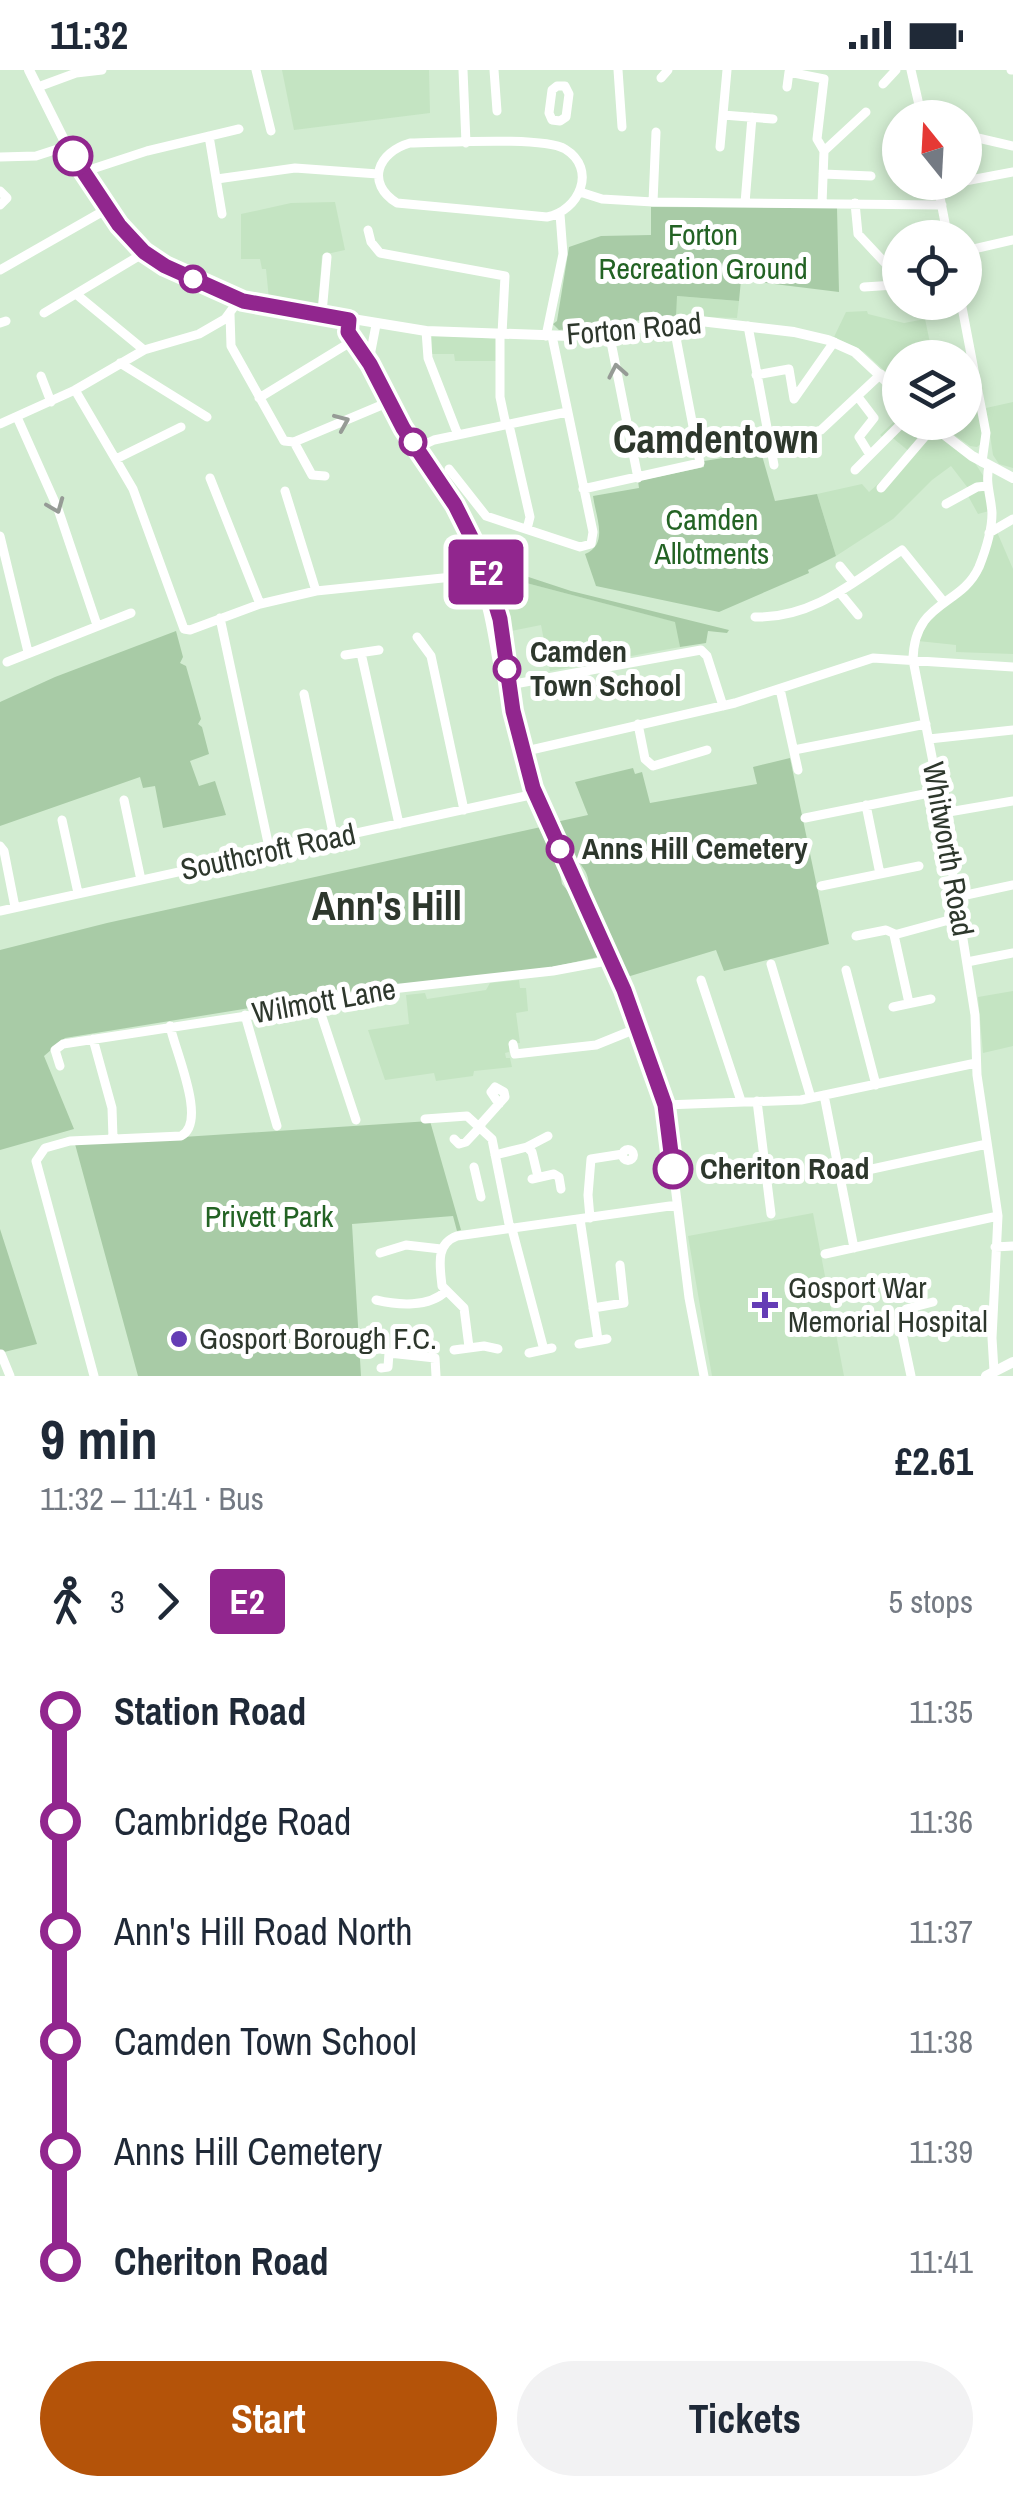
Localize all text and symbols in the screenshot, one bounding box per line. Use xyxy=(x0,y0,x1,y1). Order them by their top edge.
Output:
text: 11:32 xyxy=(50,10,128,61)
north arrow xyxy=(882,100,982,200)
map controls xyxy=(882,100,982,440)
unlabelled marker xyxy=(54,137,92,175)
park label: Forton Recreation Ground xyxy=(598,214,808,288)
button: locate xyxy=(882,220,982,320)
unlabelled marker xyxy=(180,266,206,292)
street label: Forton Road xyxy=(565,302,703,354)
button: layers xyxy=(882,340,982,440)
one-way arrow xyxy=(608,362,629,379)
district label: Camdentown xyxy=(613,412,819,465)
one-way arrow xyxy=(332,413,349,433)
unlabelled marker xyxy=(400,429,426,455)
one-way arrow xyxy=(45,497,65,514)
park label: Camden Allotments xyxy=(654,499,769,573)
line badge: E2 xyxy=(441,540,531,604)
text: E2 xyxy=(468,549,504,596)
place label: Camden Town School xyxy=(530,631,681,705)
marker: Camden Town School xyxy=(494,656,520,682)
street label: Whitworth Road xyxy=(914,759,984,939)
street label: Southcroft Road xyxy=(177,813,359,889)
place label: Anns Hill Cemetery xyxy=(582,828,808,868)
marker: Anns Hill Cemetery xyxy=(547,836,573,862)
district label: Ann's Hill xyxy=(312,879,462,932)
street label: Wilmott Lane xyxy=(249,968,399,1032)
place label: Cheriton Road xyxy=(700,1148,869,1188)
marker: Cheriton Road xyxy=(654,1150,692,1188)
park label: Privett Park xyxy=(205,1196,334,1236)
place label: Gosport War Memorial Hospital xyxy=(788,1267,988,1341)
marker: Gosport War Memorial Hospital xyxy=(752,1292,778,1318)
place label: Gosport Borough F.C. xyxy=(199,1318,437,1358)
marker: Gosport Borough F.C. xyxy=(168,1328,190,1350)
text: 9 min xyxy=(40,1402,158,1476)
text: £2.61 xyxy=(895,1436,973,1487)
text: 11:32 – 11:41 · Bus xyxy=(40,1477,264,1520)
icon: walk xyxy=(40,1574,95,1629)
icon: forward xyxy=(140,1574,195,1629)
text: E2 xyxy=(230,1578,265,1625)
text: 3 xyxy=(110,1580,125,1623)
text: 5 stops xyxy=(888,1580,973,1623)
text: Station Road xyxy=(114,1686,306,1737)
text: 11:35 xyxy=(909,1690,973,1733)
text: Cambridge Road xyxy=(114,1796,351,1847)
text: 11:36 xyxy=(909,1800,973,1843)
text: Ann's Hill Road North xyxy=(114,1906,413,1957)
text: 11:37 xyxy=(909,1910,973,1953)
text: Camden Town School xyxy=(114,2016,417,2067)
text: 11:38 xyxy=(909,2020,973,2063)
text: Anns Hill Cemetery xyxy=(114,2126,382,2177)
text: 11:39 xyxy=(909,2130,973,2173)
text: Cheriton Road xyxy=(114,2236,329,2287)
text: 11:41 xyxy=(909,2240,973,2283)
button: Start xyxy=(40,2361,497,2476)
button: Tickets xyxy=(517,2361,973,2476)

